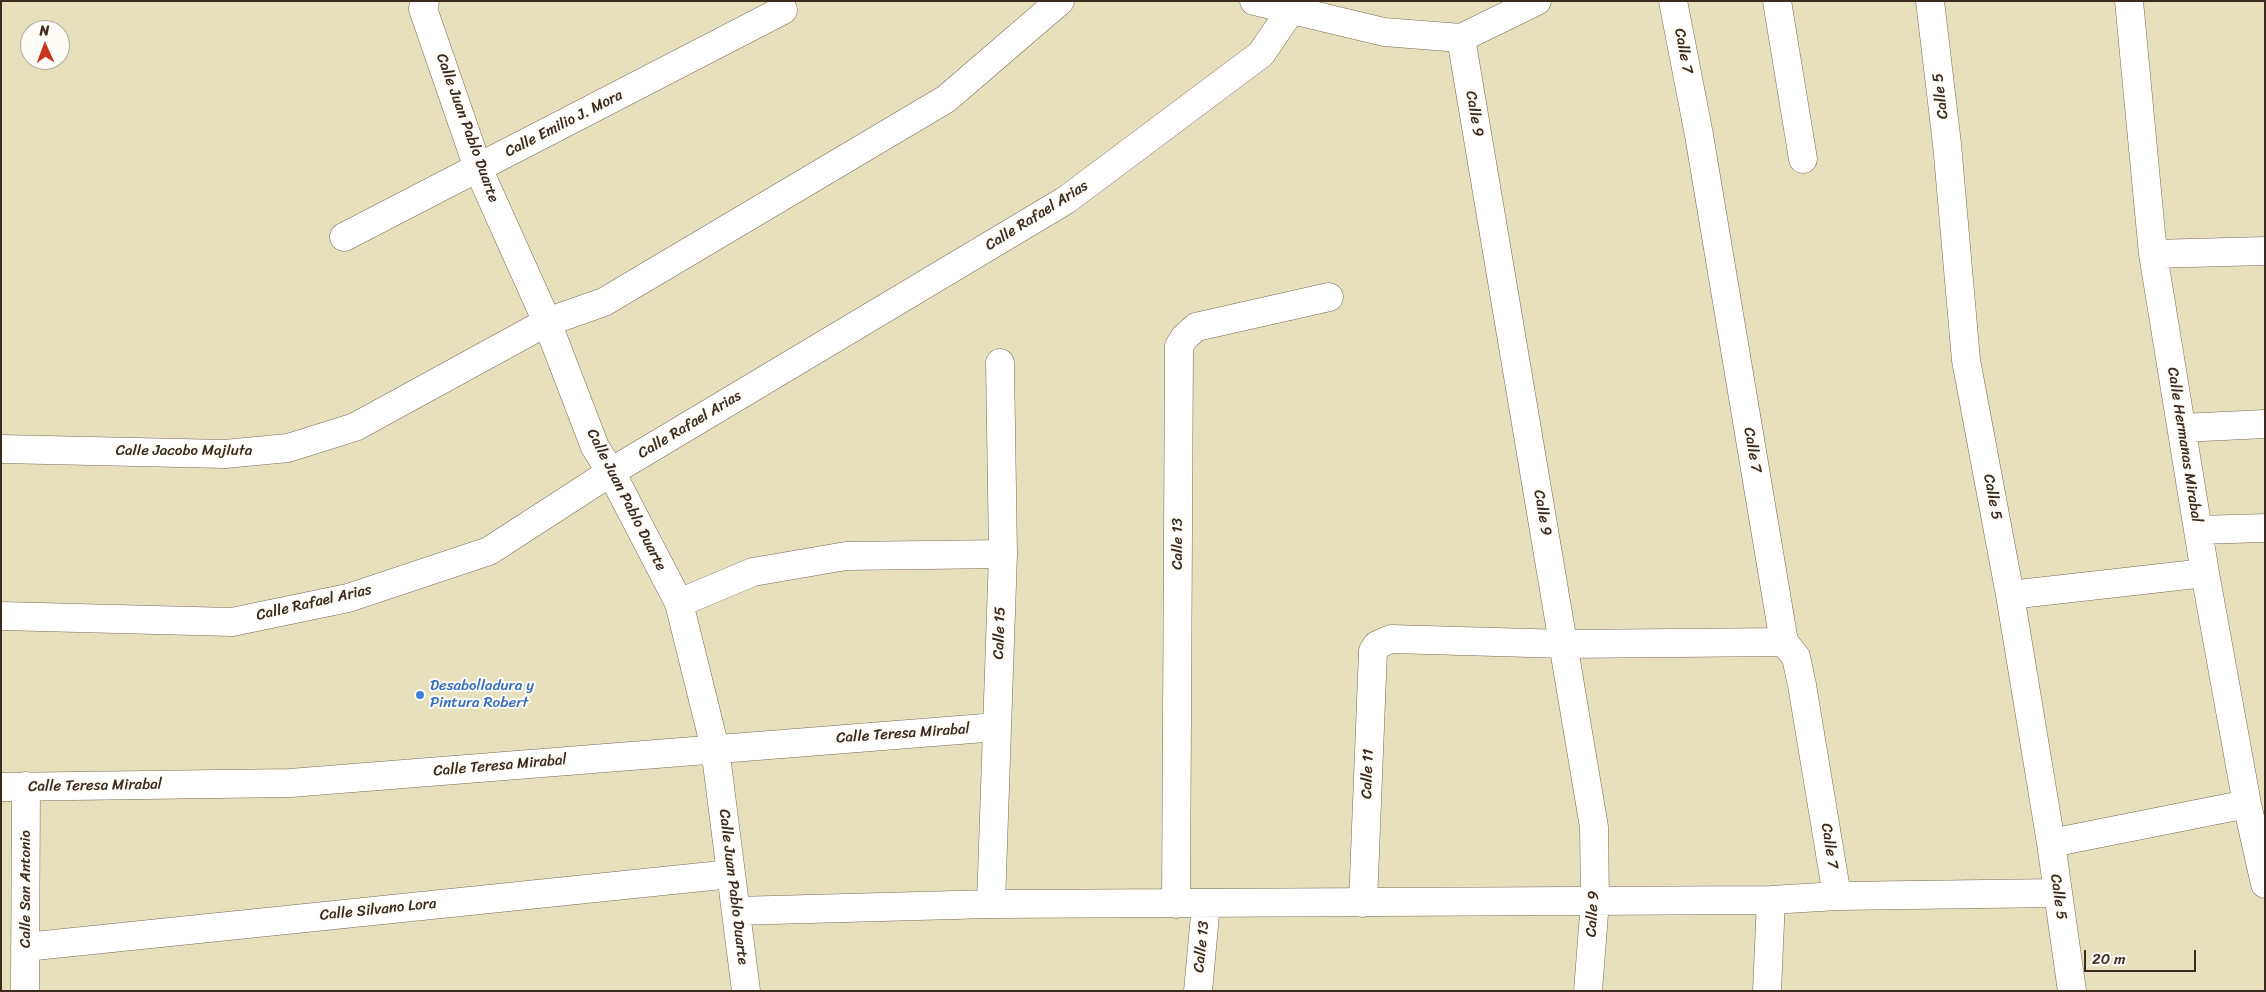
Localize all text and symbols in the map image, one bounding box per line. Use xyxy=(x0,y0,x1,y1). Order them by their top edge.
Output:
text: N xyxy=(39,18,50,43)
north arrow xyxy=(20,20,70,70)
street label: Calle 7 xyxy=(1670,27,1696,75)
street label: Calle Juan Pablo Duarte xyxy=(432,51,502,205)
street label: Calle 5 xyxy=(1929,72,1953,120)
street label: Calle Emilio J. Mora xyxy=(502,87,626,161)
street label: Calle 9 xyxy=(1461,90,1487,138)
street label: Calle Rafael Arias xyxy=(982,177,1092,255)
street label: Calle Hermanas Mirabal xyxy=(2163,366,2205,524)
street label: Calle Rafael Arias xyxy=(635,387,745,463)
street label: Calle Juan Pablo Duarte xyxy=(582,426,670,574)
street label: Calle 7 xyxy=(1739,426,1765,474)
street label: Calle Jacobo Majluta xyxy=(116,442,252,460)
street label: Calle 5 xyxy=(1979,473,2005,521)
street label: Calle 9 xyxy=(1529,489,1555,537)
street label: Calle 13 xyxy=(1169,518,1187,570)
street label: Calle Rafael Arias xyxy=(255,581,373,625)
street label: Calle 15 xyxy=(990,606,1010,660)
place label: Desabolladura y Pintura Robert xyxy=(430,677,534,712)
marker: Desabolladura y Pintura Robert xyxy=(414,689,426,701)
street label: Calle Teresa Mirabal xyxy=(836,720,970,748)
street label: Calle 11 xyxy=(1358,749,1378,799)
street label: Calle Teresa Mirabal xyxy=(433,751,567,781)
street label: Calle Teresa Mirabal xyxy=(28,776,162,796)
street label: Calle Juan Pablo Duarte xyxy=(715,808,751,966)
street label: Calle 7 xyxy=(1817,822,1841,870)
street label: Calle San Antonio xyxy=(17,830,35,948)
street label: Calle 5 xyxy=(2046,873,2070,921)
street label: Calle 9 xyxy=(1583,890,1603,938)
street label: Calle Silvano Lora xyxy=(319,895,437,925)
street label: Calle 13 xyxy=(1190,920,1214,974)
scale bar xyxy=(2086,940,2198,972)
text: 20 m xyxy=(2092,946,2126,972)

